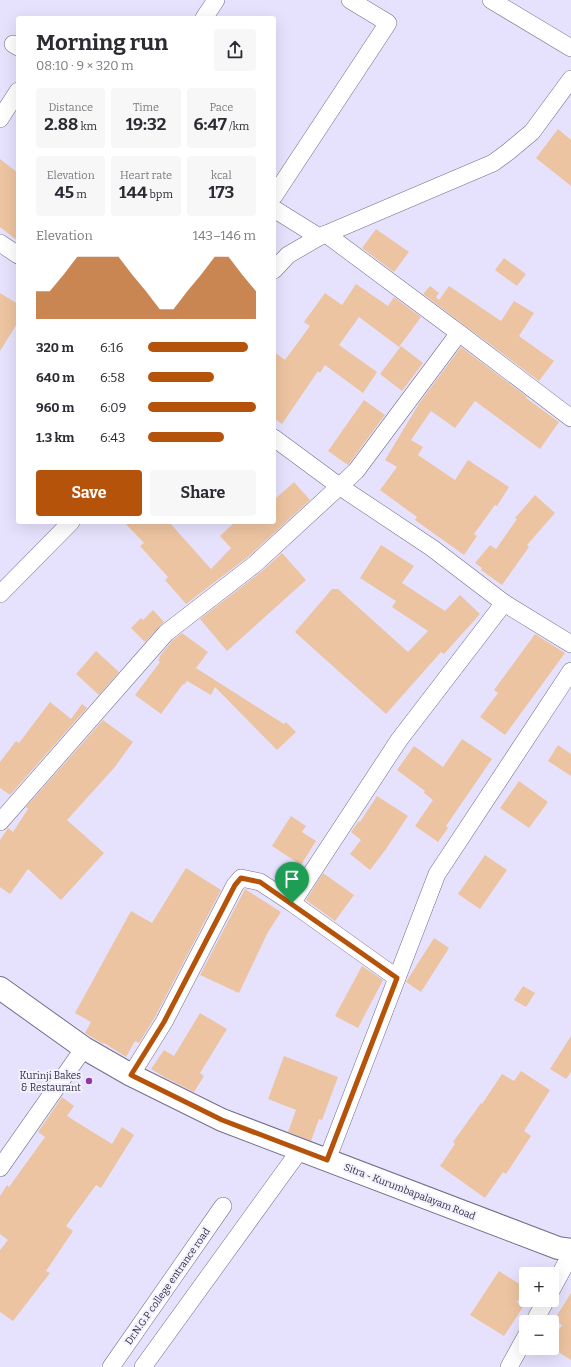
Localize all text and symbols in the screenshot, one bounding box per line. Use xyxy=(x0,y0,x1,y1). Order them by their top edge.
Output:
text: Morning run xyxy=(36,29,168,56)
button: share xyxy=(214,29,256,71)
text: 08:10 · 9 × 320 m xyxy=(36,58,134,73)
text: Distance xyxy=(48,101,93,114)
text: Time xyxy=(133,101,159,114)
text: Pace xyxy=(209,101,233,114)
text: 2.88 xyxy=(44,114,78,135)
text: 19:32 xyxy=(126,114,166,135)
text: 6:47 xyxy=(193,114,227,135)
text: km xyxy=(78,120,97,133)
text: /km xyxy=(227,120,249,133)
text: Elevation xyxy=(47,169,95,182)
text: Heart rate xyxy=(120,169,172,182)
text: kcal xyxy=(211,169,232,182)
text: 45 xyxy=(54,182,74,203)
text: 144 xyxy=(119,182,147,203)
text: 173 xyxy=(208,182,234,203)
text: m xyxy=(74,188,87,201)
text: bpm xyxy=(147,188,173,201)
text: Elevation xyxy=(36,228,93,243)
text: 143–146 m xyxy=(193,228,256,243)
text: 320 m xyxy=(36,340,74,355)
text: 6:16 xyxy=(100,340,123,355)
text: 640 m xyxy=(36,370,75,385)
text: 6:58 xyxy=(100,370,125,385)
text: 960 m xyxy=(36,400,74,415)
text: 6:09 xyxy=(100,400,126,415)
text: 1.3 km xyxy=(36,430,75,445)
text: 6:43 xyxy=(100,430,125,445)
button: Save xyxy=(36,470,142,516)
button: Share xyxy=(150,470,256,516)
pin xyxy=(275,862,309,903)
icon: arrive xyxy=(281,868,303,890)
place label: Kurinji Bakes & Restaurant xyxy=(19,1070,81,1094)
marker: Kurinji Bakes & Restaurant xyxy=(84,1076,94,1086)
street label: Sitra - Kurumbapalayam Road xyxy=(342,1161,477,1223)
street label: Dr.N.G.P college entrance road xyxy=(123,1226,213,1347)
map controls xyxy=(519,1267,559,1355)
button: + xyxy=(519,1267,559,1307)
button: − xyxy=(519,1315,559,1355)

